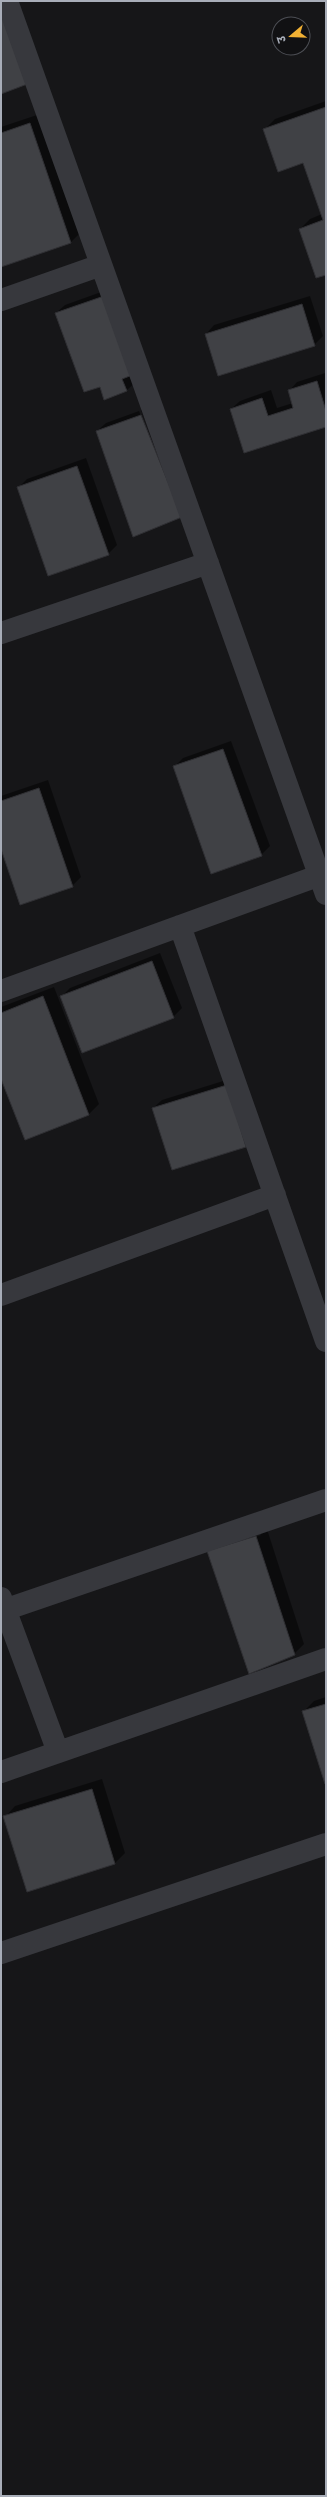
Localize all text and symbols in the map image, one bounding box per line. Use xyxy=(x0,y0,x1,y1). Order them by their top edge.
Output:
north arrow xyxy=(271,16,311,56)
text: उ xyxy=(273,33,290,46)

